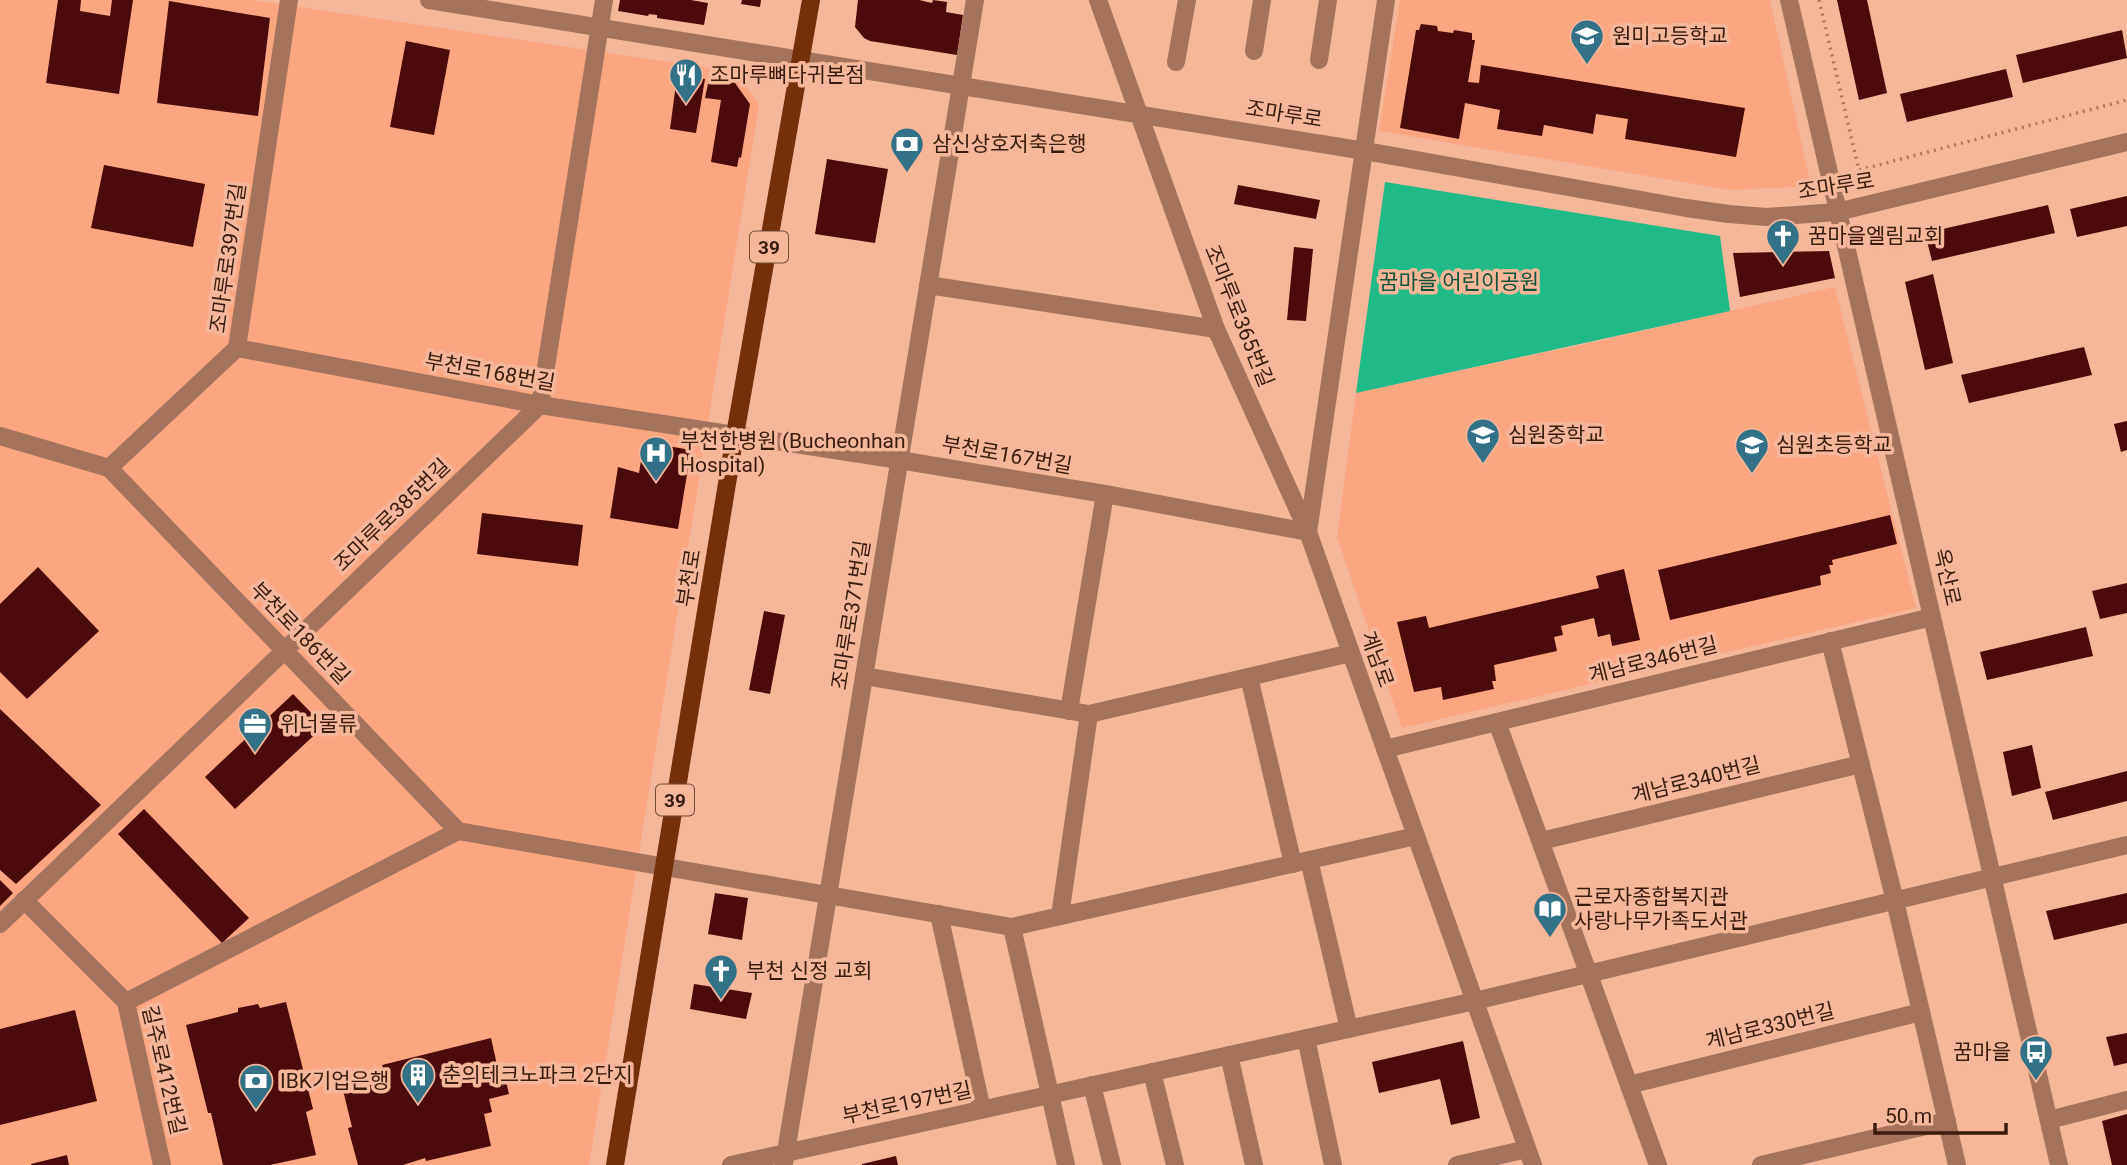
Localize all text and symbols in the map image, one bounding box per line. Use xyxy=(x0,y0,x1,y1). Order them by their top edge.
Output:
school or university icon: 원미고등학교 xyxy=(1568,17,1606,66)
place label: 원미고등학교 xyxy=(1612,24,1728,48)
restaurant icon: 조마루뼈다귀본점 xyxy=(667,56,705,105)
place label: 조마루뼈다귀본점 xyxy=(710,63,865,87)
street label: 조마루로 xyxy=(1244,96,1324,132)
bank icon: 삼신상호저축은행 xyxy=(888,125,926,174)
place label: 삼신상호저축은행 xyxy=(932,132,1087,156)
street label: 조마루로 xyxy=(1796,168,1876,204)
street label: 조마루로397번길 xyxy=(206,181,250,335)
church icon: 꿈마을엘림교회 xyxy=(1764,217,1802,266)
place label: 꿈마을엘림교회 xyxy=(1808,224,1943,248)
road number: 39 xyxy=(750,232,788,262)
street label: 조마루로365번길 xyxy=(1200,241,1278,391)
park label: 꿈마을 어린이공원 xyxy=(1379,270,1539,294)
street label: 부천로168번길 xyxy=(423,349,557,395)
school or university icon: 심원중학교 xyxy=(1464,416,1502,465)
place label: 심원중학교 xyxy=(1508,423,1605,447)
school or university icon: 심원초등학교 xyxy=(1733,426,1771,475)
place label: 부천한병원 (Bucheonhan Hospital) xyxy=(680,429,906,477)
street label: 부천로167번길 xyxy=(940,432,1074,478)
place label: 심원초등학교 xyxy=(1776,433,1892,457)
hospital icon: 부천한병원 (Bucheonhan Hospital) xyxy=(637,434,675,483)
street label: 조마루로385번길 xyxy=(329,454,455,576)
street label: 조마루로371번길 xyxy=(827,538,875,692)
street label: 옥산로 xyxy=(1929,546,1965,608)
street label: 부천로 xyxy=(673,547,705,609)
street label: 부천로186번길 xyxy=(246,577,354,689)
street label: 계남로 xyxy=(1356,628,1398,690)
street label: 계남로346번길 xyxy=(1586,632,1720,688)
office icon: 위너물류 xyxy=(236,705,274,754)
place label: 위너물류 xyxy=(280,712,357,736)
street label: 계남로340번길 xyxy=(1629,752,1763,808)
road number: 39 xyxy=(656,785,694,816)
place label: 근로자종합복지관 사랑나무가족도서관 xyxy=(1574,885,1748,933)
library icon: 근로자종합복지관 사랑나무가족도서관 xyxy=(1531,890,1569,939)
church icon: 부천 신정 교회 xyxy=(702,952,740,1001)
place label: 부천 신정 교회 xyxy=(746,959,872,983)
street label: 계남로330번길 xyxy=(1703,998,1837,1054)
street label: 길주로412번길 xyxy=(137,1003,191,1137)
bus stop icon: 꿈마을 xyxy=(2017,1033,2055,1082)
place label: 꿈마을 xyxy=(1953,1040,2011,1064)
building icon: 춘의테크노파크 2단지 xyxy=(399,1056,437,1105)
bank icon: IBK기업은행 xyxy=(237,1062,275,1111)
place label: 춘의테크노파크 2단지 xyxy=(442,1063,633,1087)
place label: IBK기업은행 xyxy=(280,1069,389,1093)
street label: 부천로197번길 xyxy=(840,1078,974,1128)
scale bar xyxy=(1875,1092,2006,1136)
text: 50 m xyxy=(1885,1104,1932,1128)

